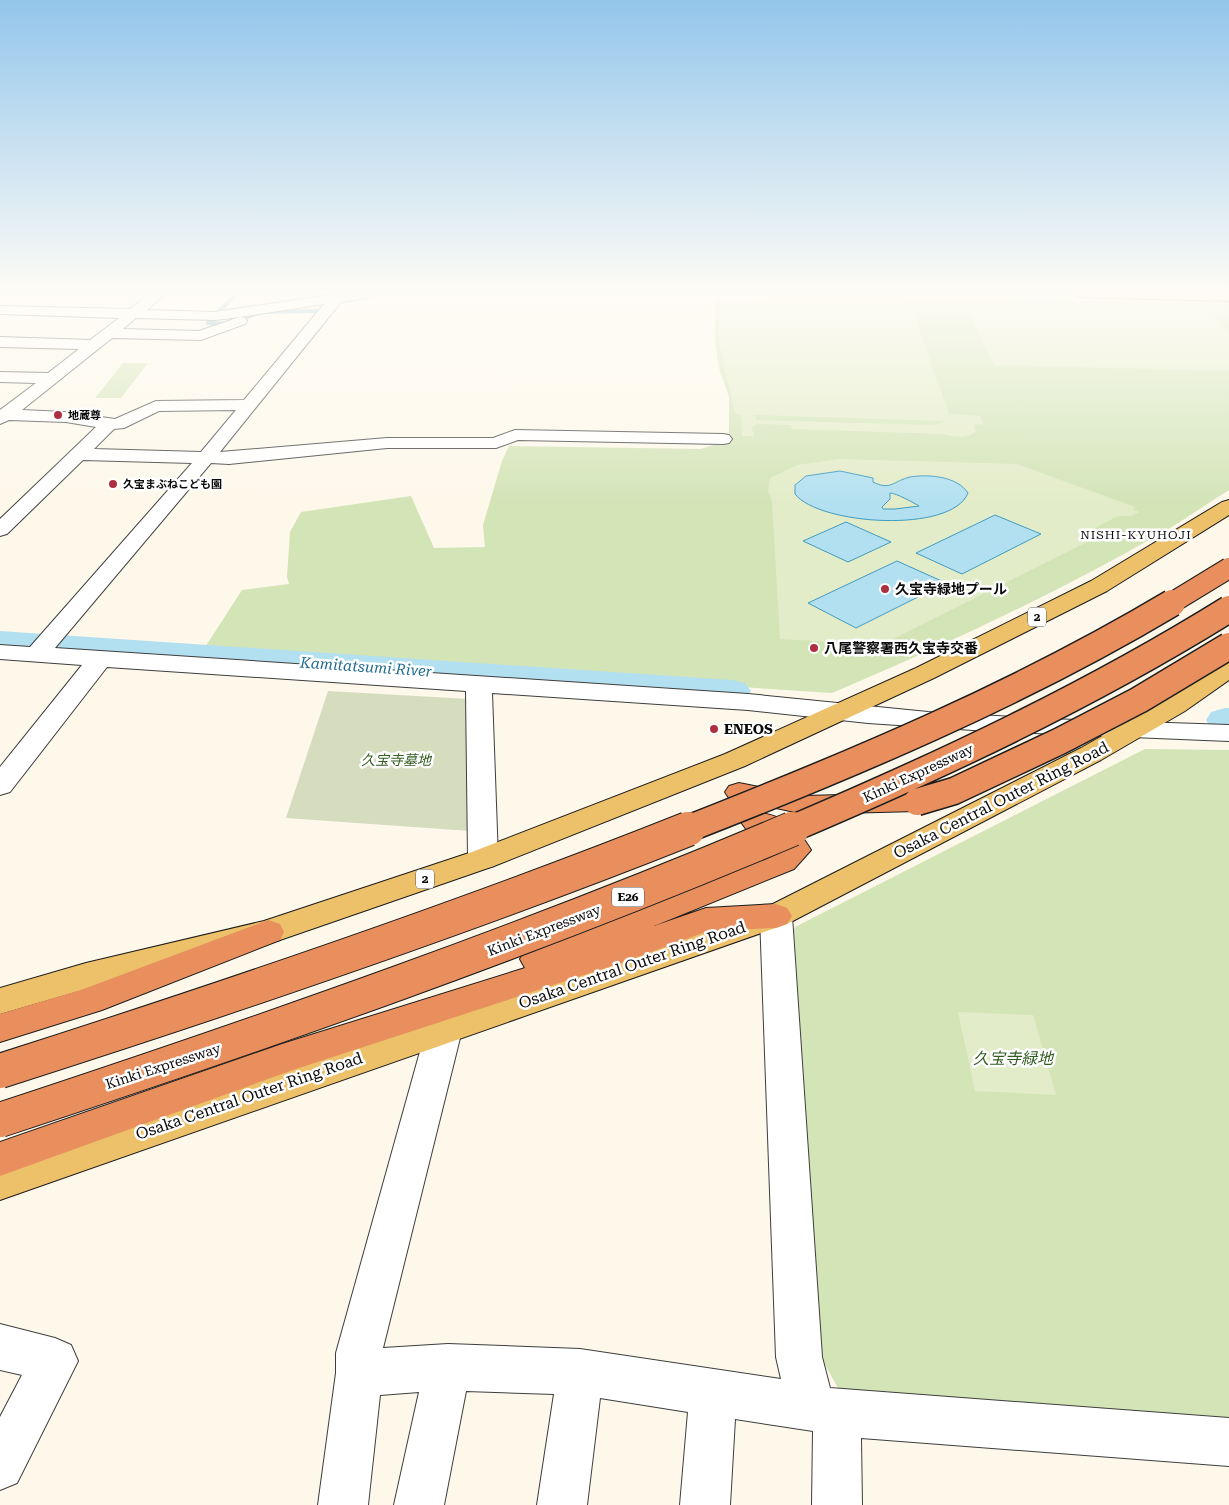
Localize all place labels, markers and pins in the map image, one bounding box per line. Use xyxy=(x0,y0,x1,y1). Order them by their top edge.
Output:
marker: 地蔵尊 xyxy=(52,409,64,421)
place label: 地蔵尊 xyxy=(68,409,101,422)
marker: 久宝まぶねこども園 xyxy=(107,478,119,490)
place label: 久宝まぶねこども園 xyxy=(123,478,222,491)
place label: 久宝寺緑地プール xyxy=(895,581,1007,597)
marker: 久宝寺緑地プール xyxy=(879,583,891,595)
place label: 八尾警察署西久宝寺交番 xyxy=(824,640,978,656)
marker: 八尾警察署西久宝寺交番 xyxy=(808,642,820,654)
place label: ENEOS xyxy=(724,721,773,737)
marker: ENEOS xyxy=(708,723,720,735)

